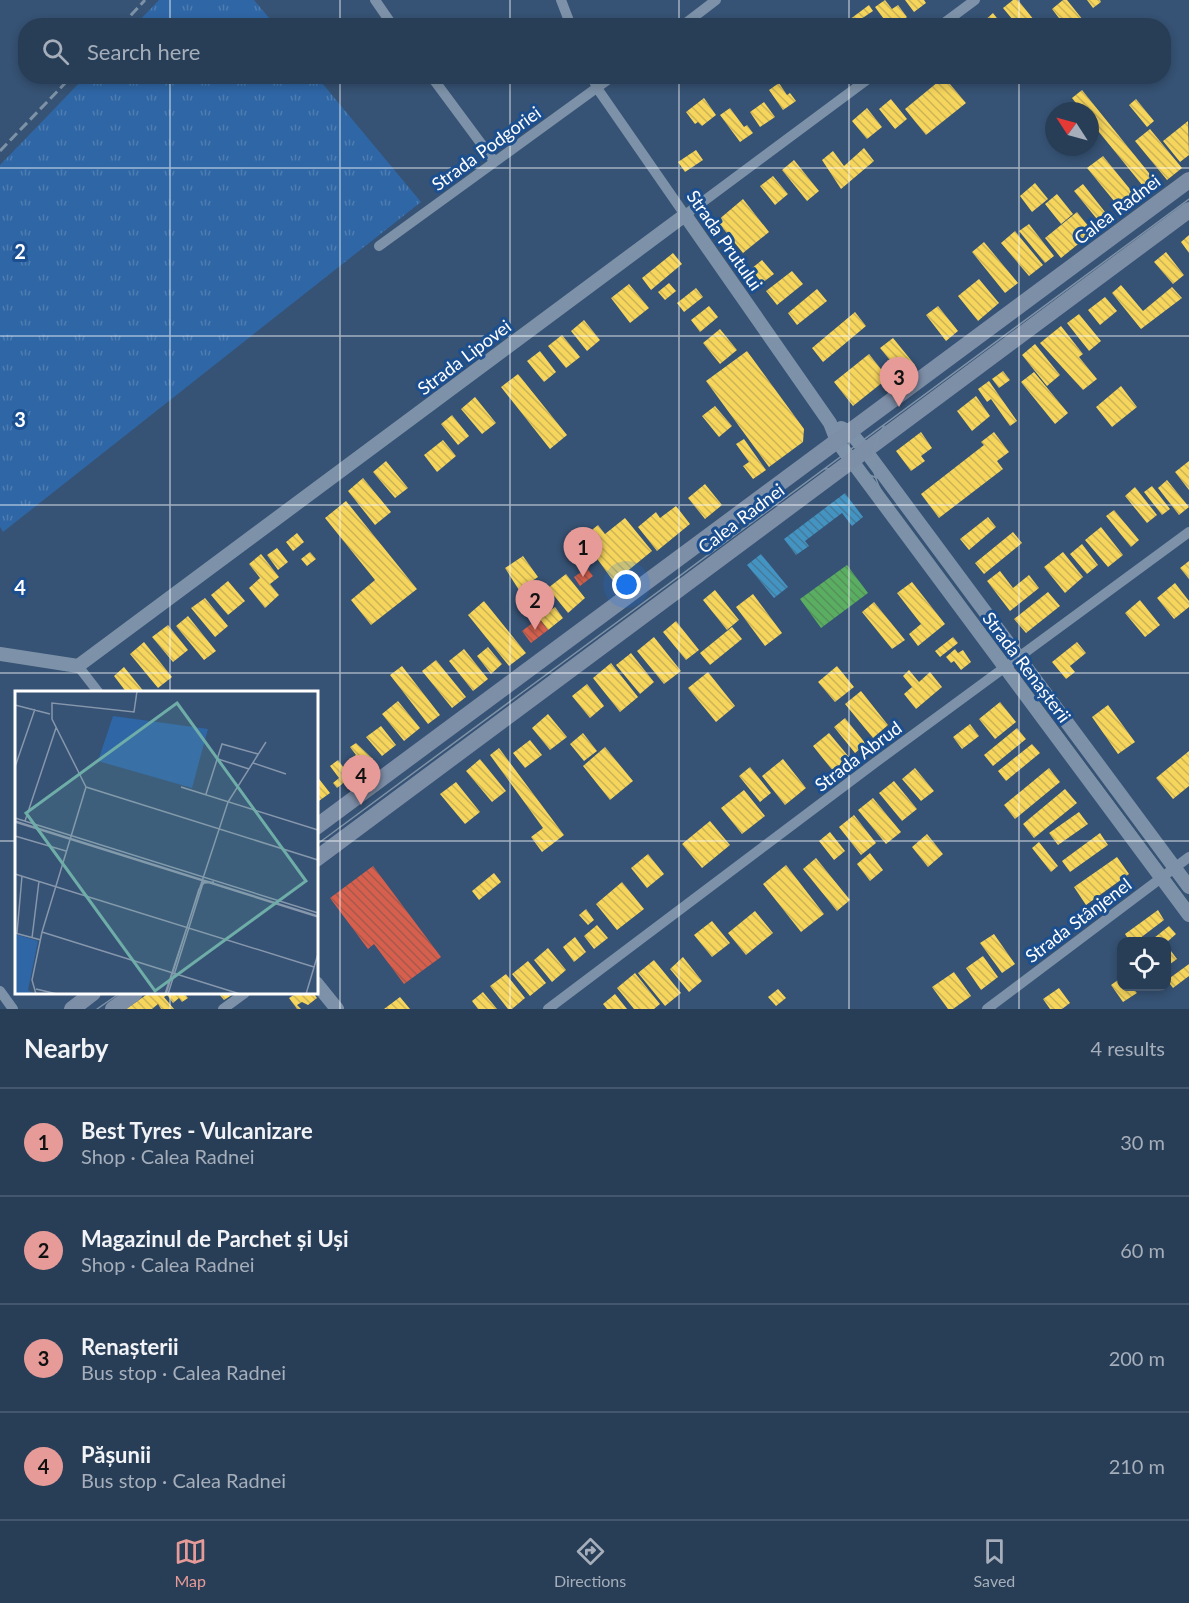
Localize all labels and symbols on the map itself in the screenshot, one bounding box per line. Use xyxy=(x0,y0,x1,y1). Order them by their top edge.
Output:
street label: Strada Podgoriei xyxy=(427,101,545,195)
north arrow xyxy=(1045,102,1099,156)
street label: Calea Radnei xyxy=(1070,169,1164,249)
street label: Strada Prutului xyxy=(682,186,768,294)
text: 2 xyxy=(14,239,26,263)
street label: Strada Lipovei xyxy=(413,315,515,399)
pin: 3 xyxy=(880,358,918,407)
text: 3 xyxy=(14,407,26,431)
street label: Calea Radnei xyxy=(694,478,788,558)
pin: 1 xyxy=(564,528,602,577)
your location xyxy=(612,570,641,599)
text: 4 xyxy=(14,575,26,599)
pin: 2 xyxy=(516,580,554,630)
street label: Strada Renașterii xyxy=(978,607,1076,727)
inset map xyxy=(15,691,318,994)
street label: Strada Abrud xyxy=(810,716,906,796)
pin: 4 xyxy=(342,756,380,805)
street label: Strada Stânjenel xyxy=(1021,873,1135,967)

